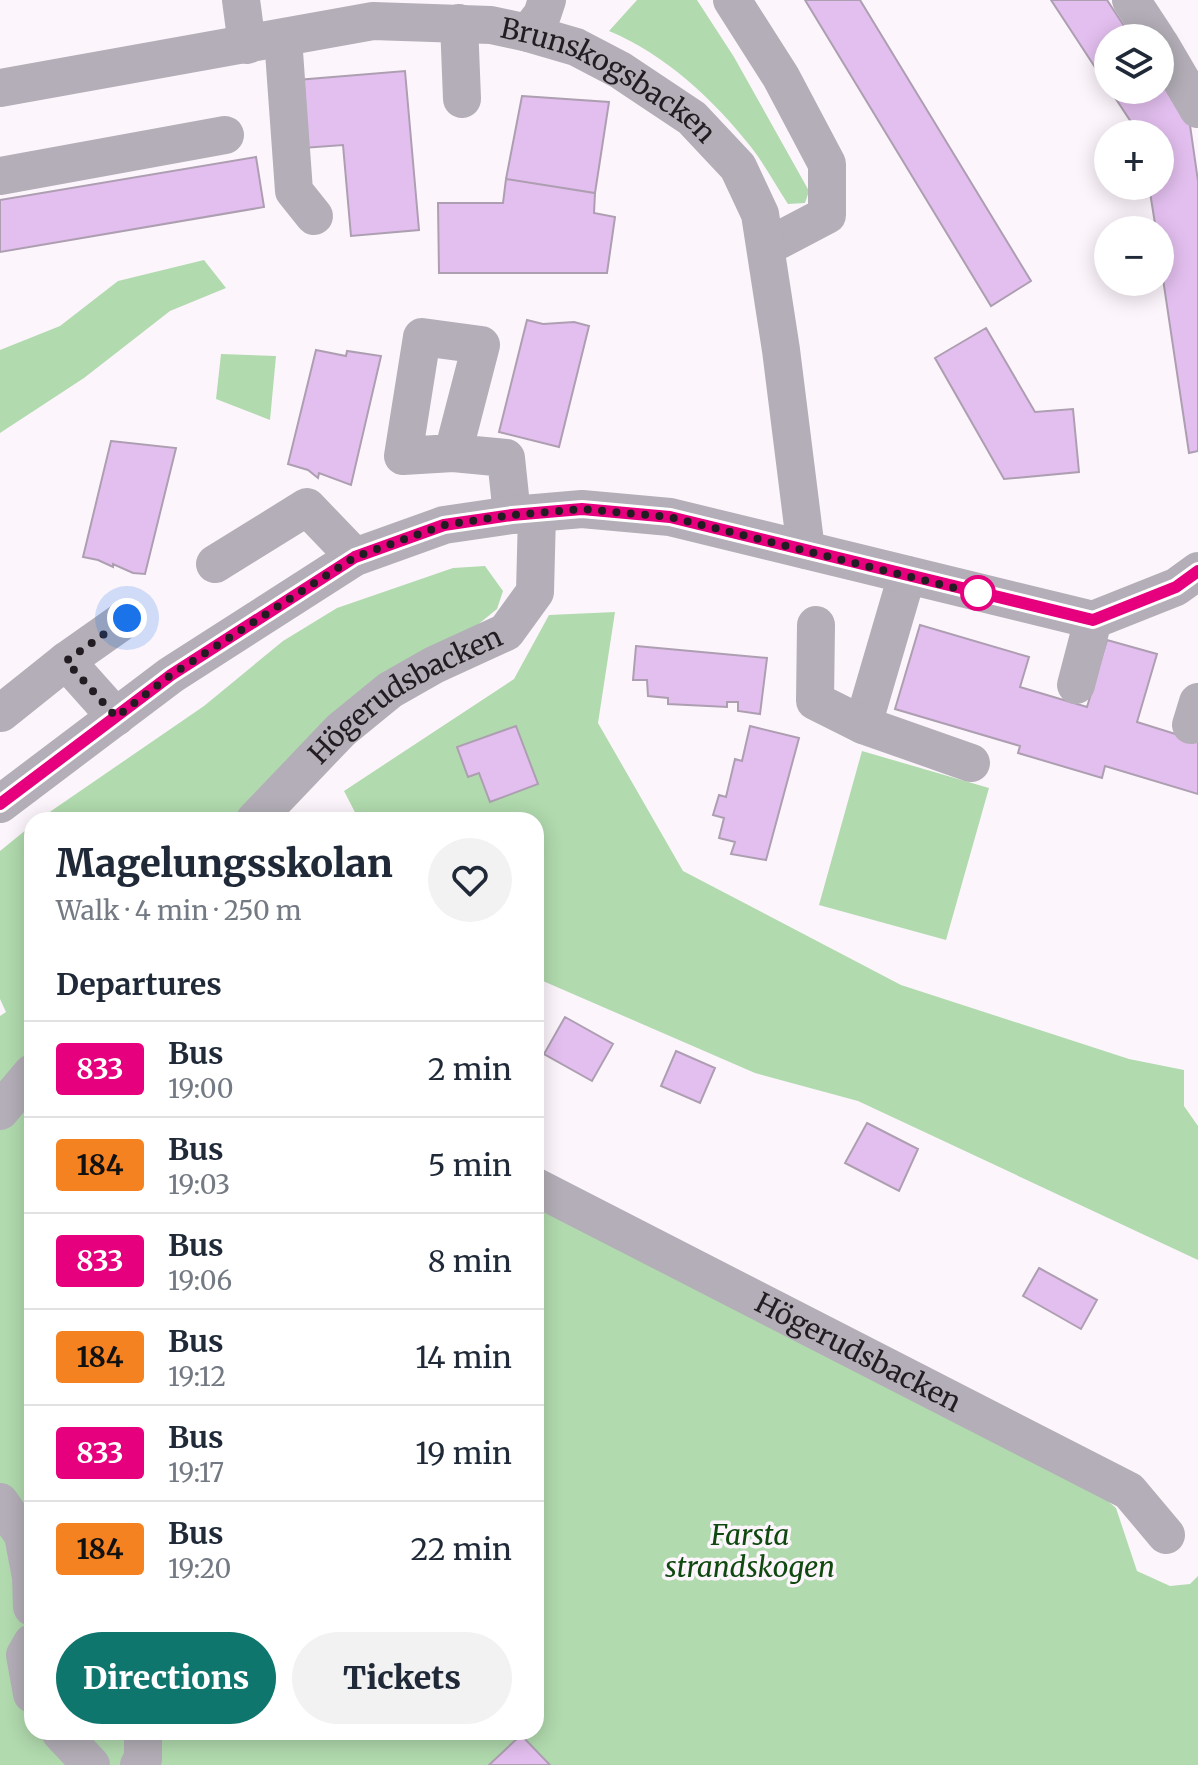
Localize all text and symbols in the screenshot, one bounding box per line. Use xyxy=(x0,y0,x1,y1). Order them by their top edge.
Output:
street label: Brunskogsbacken xyxy=(497,10,724,150)
map controls xyxy=(1094,24,1174,296)
button: layers xyxy=(1094,24,1174,104)
button: + xyxy=(1094,120,1174,200)
button: − xyxy=(1094,216,1174,296)
unlabelled marker xyxy=(961,576,995,610)
your location xyxy=(107,598,147,638)
street label: Högerudsbacken xyxy=(300,618,508,771)
button: heart xyxy=(428,838,512,922)
text: Magelungsskolan xyxy=(56,840,393,887)
text: Walk · 4 min · 250 m xyxy=(56,894,302,927)
text: Departures xyxy=(56,965,222,1003)
text: Bus xyxy=(168,1034,224,1072)
text: 2 min xyxy=(428,1050,512,1088)
text: 833 xyxy=(76,1051,124,1087)
text: 19:00 xyxy=(168,1072,233,1105)
text: Bus xyxy=(168,1130,224,1168)
text: 5 min xyxy=(428,1146,512,1184)
text: 184 xyxy=(76,1147,124,1183)
text: 19:03 xyxy=(168,1168,230,1201)
text: Bus xyxy=(168,1226,224,1264)
text: 8 min xyxy=(428,1242,512,1280)
text: 833 xyxy=(76,1243,124,1279)
text: 19:06 xyxy=(168,1264,232,1297)
street label: Högerudsbacken xyxy=(749,1284,967,1420)
text: Bus xyxy=(168,1322,224,1360)
text: 14 min xyxy=(415,1338,512,1376)
text: 184 xyxy=(76,1339,124,1375)
text: 19:12 xyxy=(168,1360,226,1393)
text: Bus xyxy=(168,1418,224,1456)
text: 19 min xyxy=(415,1434,512,1472)
text: 833 xyxy=(76,1435,124,1471)
text: 19:17 xyxy=(168,1456,224,1489)
text: Bus xyxy=(168,1514,224,1552)
park label: Farsta strandskogen xyxy=(665,1517,835,1585)
text: 22 min xyxy=(410,1530,512,1568)
text: 184 xyxy=(76,1531,124,1567)
text: 19:20 xyxy=(168,1552,231,1585)
button: Directions xyxy=(56,1632,276,1724)
button: Tickets xyxy=(292,1632,512,1724)

